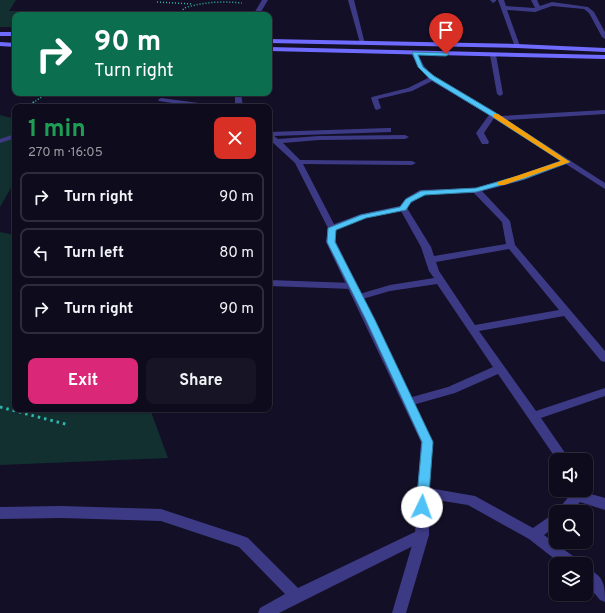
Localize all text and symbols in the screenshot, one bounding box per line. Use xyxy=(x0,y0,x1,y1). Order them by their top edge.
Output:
pin xyxy=(429,13,463,54)
icon: arrive xyxy=(435,19,457,41)
text: 90 m xyxy=(94,25,161,61)
icon: right xyxy=(28,28,80,80)
text: Turn right xyxy=(94,60,174,83)
text: 1 min xyxy=(28,115,86,145)
button: close xyxy=(214,117,256,159)
text: 270 m · 16:05 xyxy=(28,145,103,161)
icon: right xyxy=(30,186,52,208)
text: Turn right xyxy=(64,188,133,207)
text: 90 m xyxy=(219,188,254,207)
icon: left xyxy=(30,242,52,264)
text: Turn left xyxy=(64,244,124,263)
text: 80 m xyxy=(219,244,254,263)
icon: right xyxy=(30,298,52,320)
text: Turn right xyxy=(64,300,133,319)
text: 90 m xyxy=(219,300,254,319)
button: Exit xyxy=(28,358,138,404)
button: Share xyxy=(146,358,256,404)
map controls xyxy=(549,453,593,601)
button: sound xyxy=(549,453,593,497)
position arrow xyxy=(401,486,443,528)
button: search xyxy=(549,505,593,549)
button: layers xyxy=(549,557,593,601)

